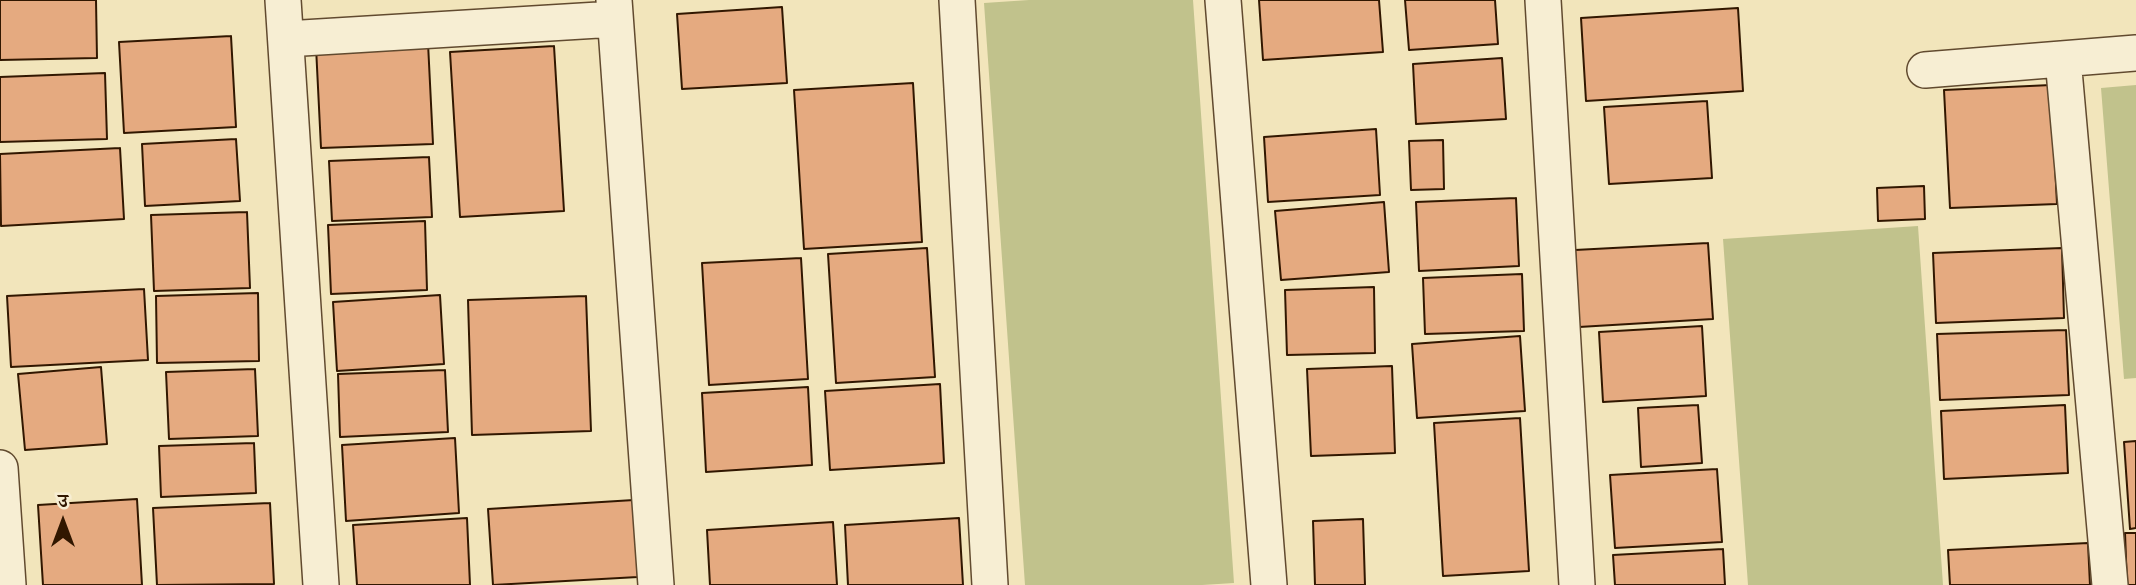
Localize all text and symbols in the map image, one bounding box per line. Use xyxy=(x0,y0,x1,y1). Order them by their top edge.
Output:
north arrow xyxy=(28,487,98,557)
text: उ xyxy=(58,489,68,512)

